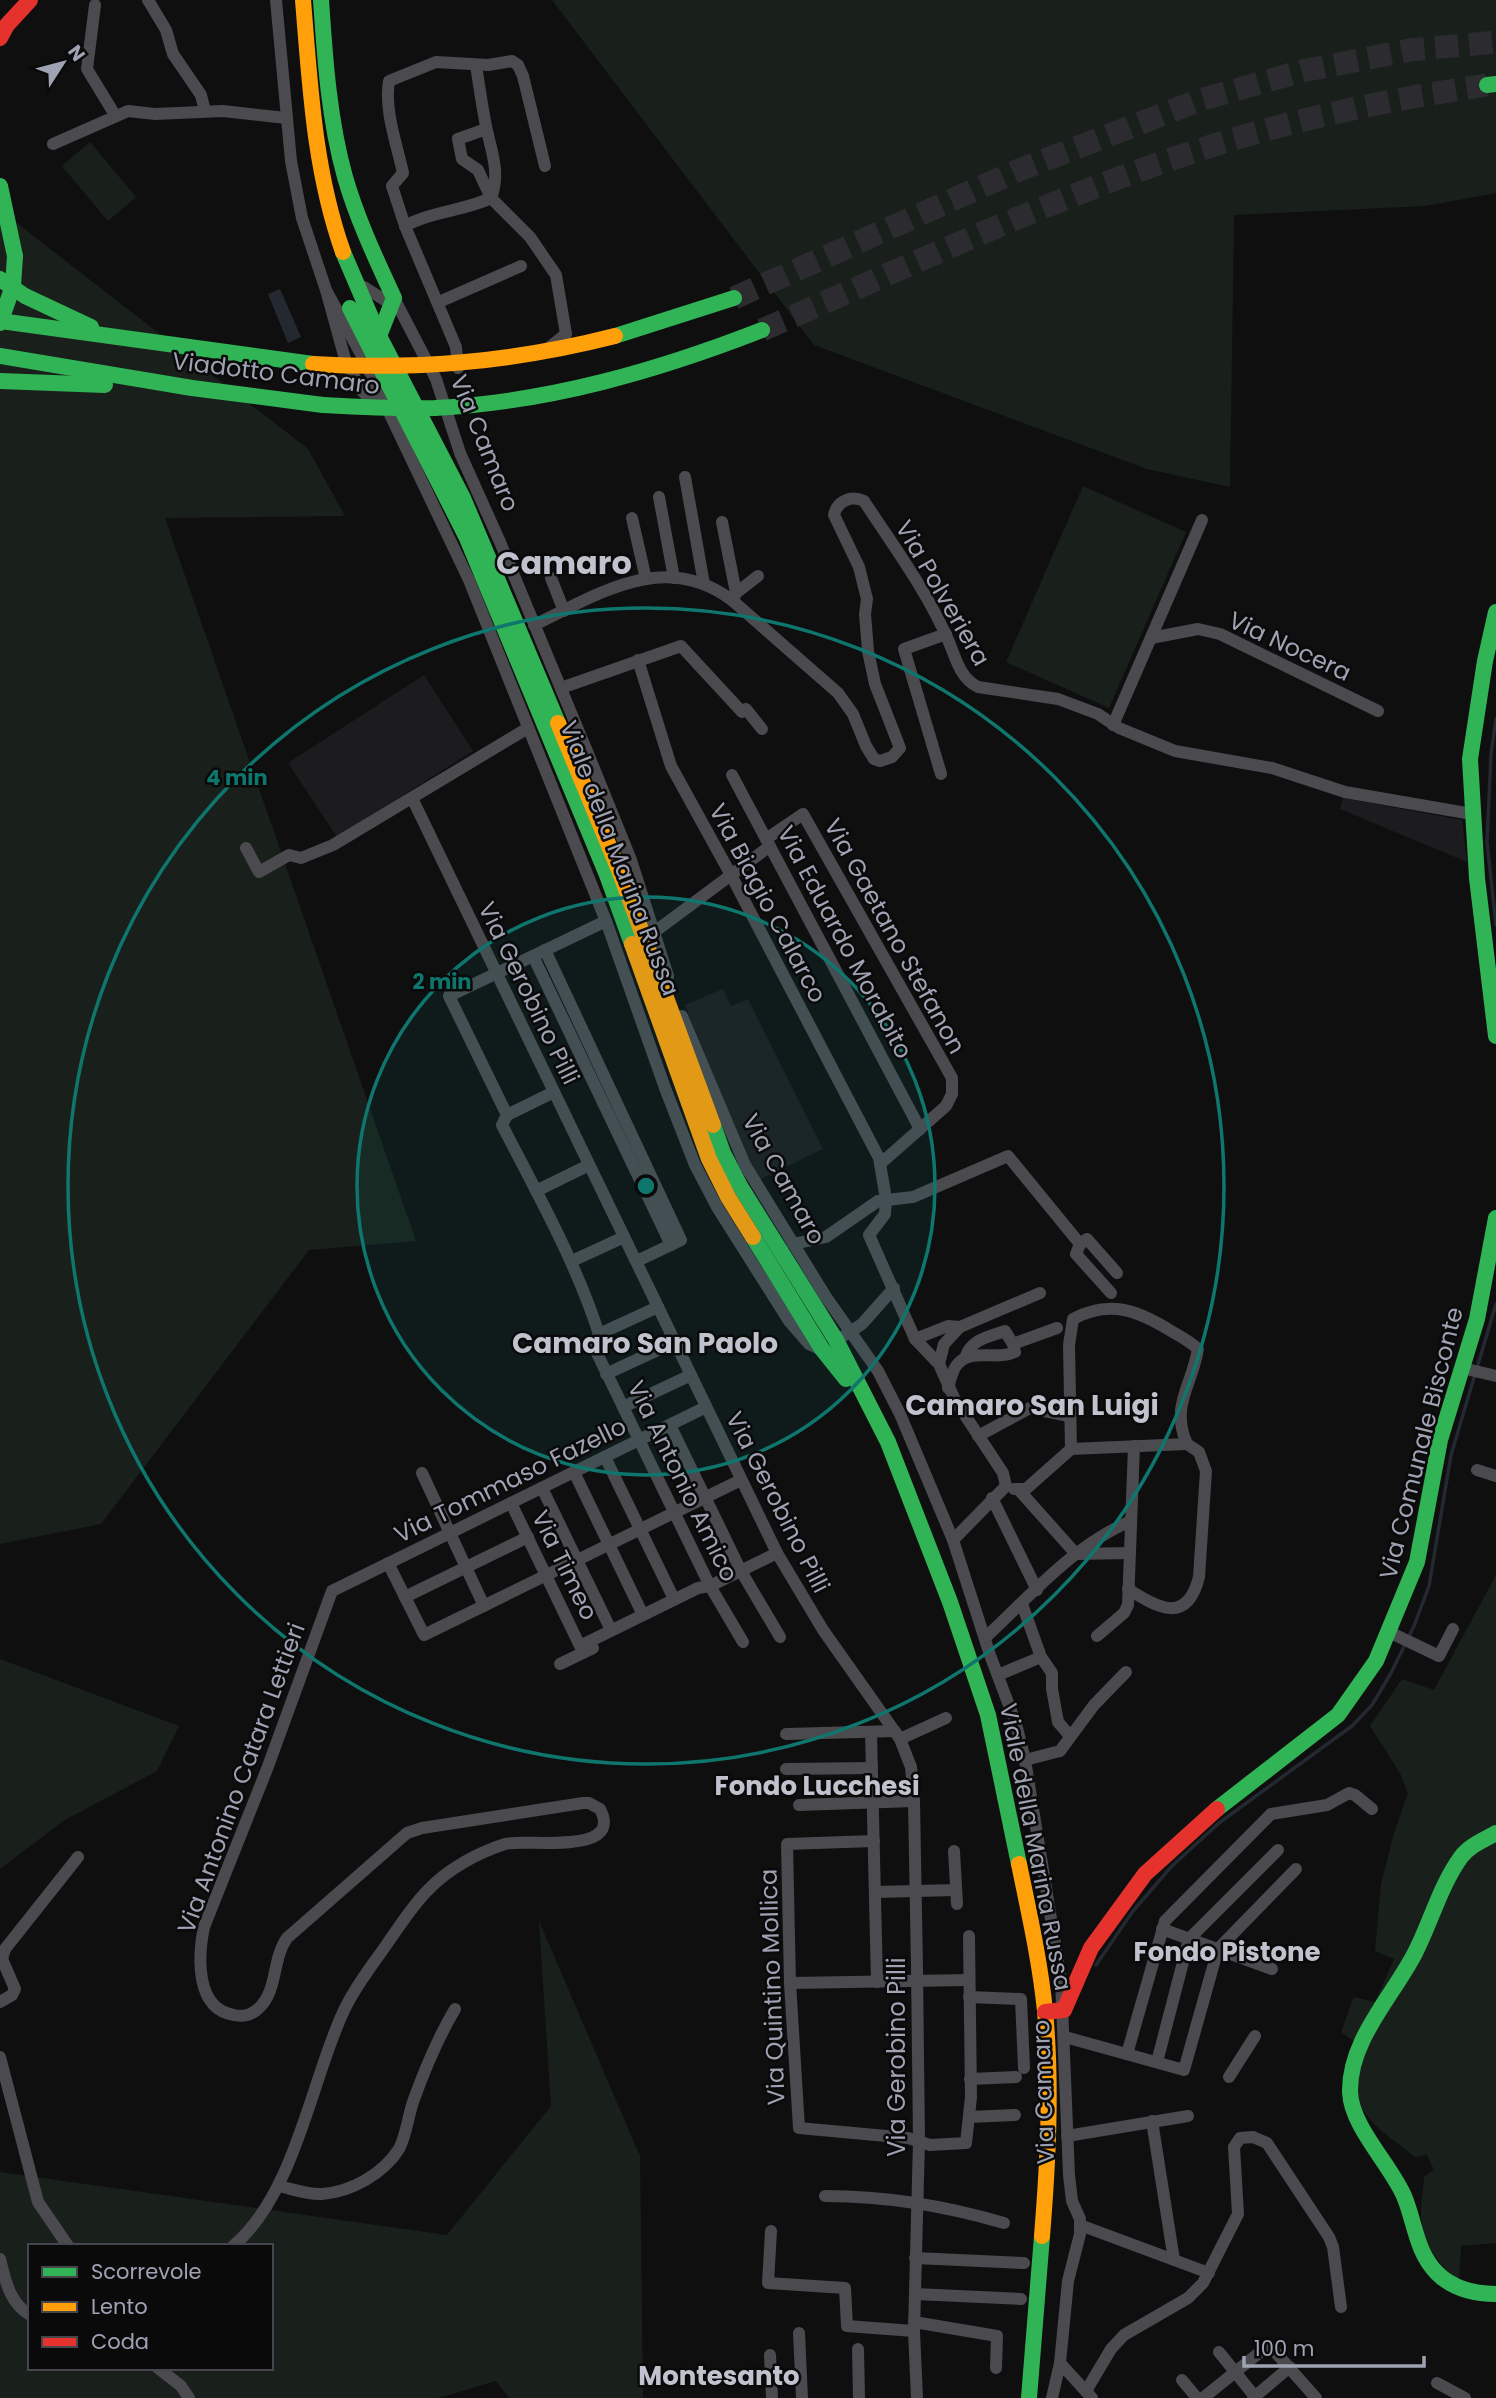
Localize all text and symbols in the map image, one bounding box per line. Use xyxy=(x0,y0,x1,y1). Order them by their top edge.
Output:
north arrow xyxy=(28,28,98,98)
text: N xyxy=(61,40,91,67)
street label: Viadotto Camaro xyxy=(170,344,382,402)
street label: Via Camaro xyxy=(443,370,527,516)
street label: Via Polveriera xyxy=(888,514,998,672)
district label: Camaro xyxy=(496,540,632,585)
street label: Via Nocera xyxy=(1223,603,1357,689)
street label: Viale della Marina Russa xyxy=(552,716,688,1000)
text: 4 min xyxy=(206,763,268,792)
street label: Via Biagio Calarco xyxy=(701,798,835,1008)
street label: Via Gaetano Stefanon xyxy=(816,812,974,1060)
street label: Via Eduardo Morabito xyxy=(770,820,920,1064)
street label: Via Gerobino Pilli xyxy=(470,896,588,1090)
text: 2 min xyxy=(412,967,472,996)
street label: Via Camaro xyxy=(734,1108,834,1250)
centre of rings xyxy=(634,1174,658,1198)
street label: Via Comunale Bisconte xyxy=(1371,1303,1471,1583)
district label: Camaro San Paolo xyxy=(512,1324,778,1363)
street label: Via Antonio Amico xyxy=(620,1375,746,1587)
district label: Camaro San Luigi xyxy=(905,1386,1159,1425)
street label: Via Gerobino Pilli xyxy=(718,1406,838,1598)
street label: Via Tommaso Fazello xyxy=(388,1409,632,1551)
street label: Via Timeo xyxy=(524,1504,606,1626)
street label: Via Antonino Catara Lettieri xyxy=(169,1618,313,1938)
street label: Viale della Marina Russa xyxy=(992,1701,1080,1993)
district label: Fondo Lucchesi xyxy=(714,1768,920,1804)
street label: Via Quintino Mollica xyxy=(751,1868,793,2106)
district label: Fondo Pistone xyxy=(1133,1934,1321,1970)
street label: Via Gerobino Pilli xyxy=(880,1957,913,2157)
street label: Via Camaro xyxy=(1024,2019,1062,2165)
legend xyxy=(28,2244,273,2370)
text: Scorrevole xyxy=(91,2257,202,2286)
text: Lento xyxy=(91,2292,148,2321)
scale bar xyxy=(1244,2324,1424,2368)
text: Coda xyxy=(91,2327,149,2356)
text: 100 m xyxy=(1254,2334,1314,2363)
district label: Montesanto xyxy=(638,2358,800,2394)

